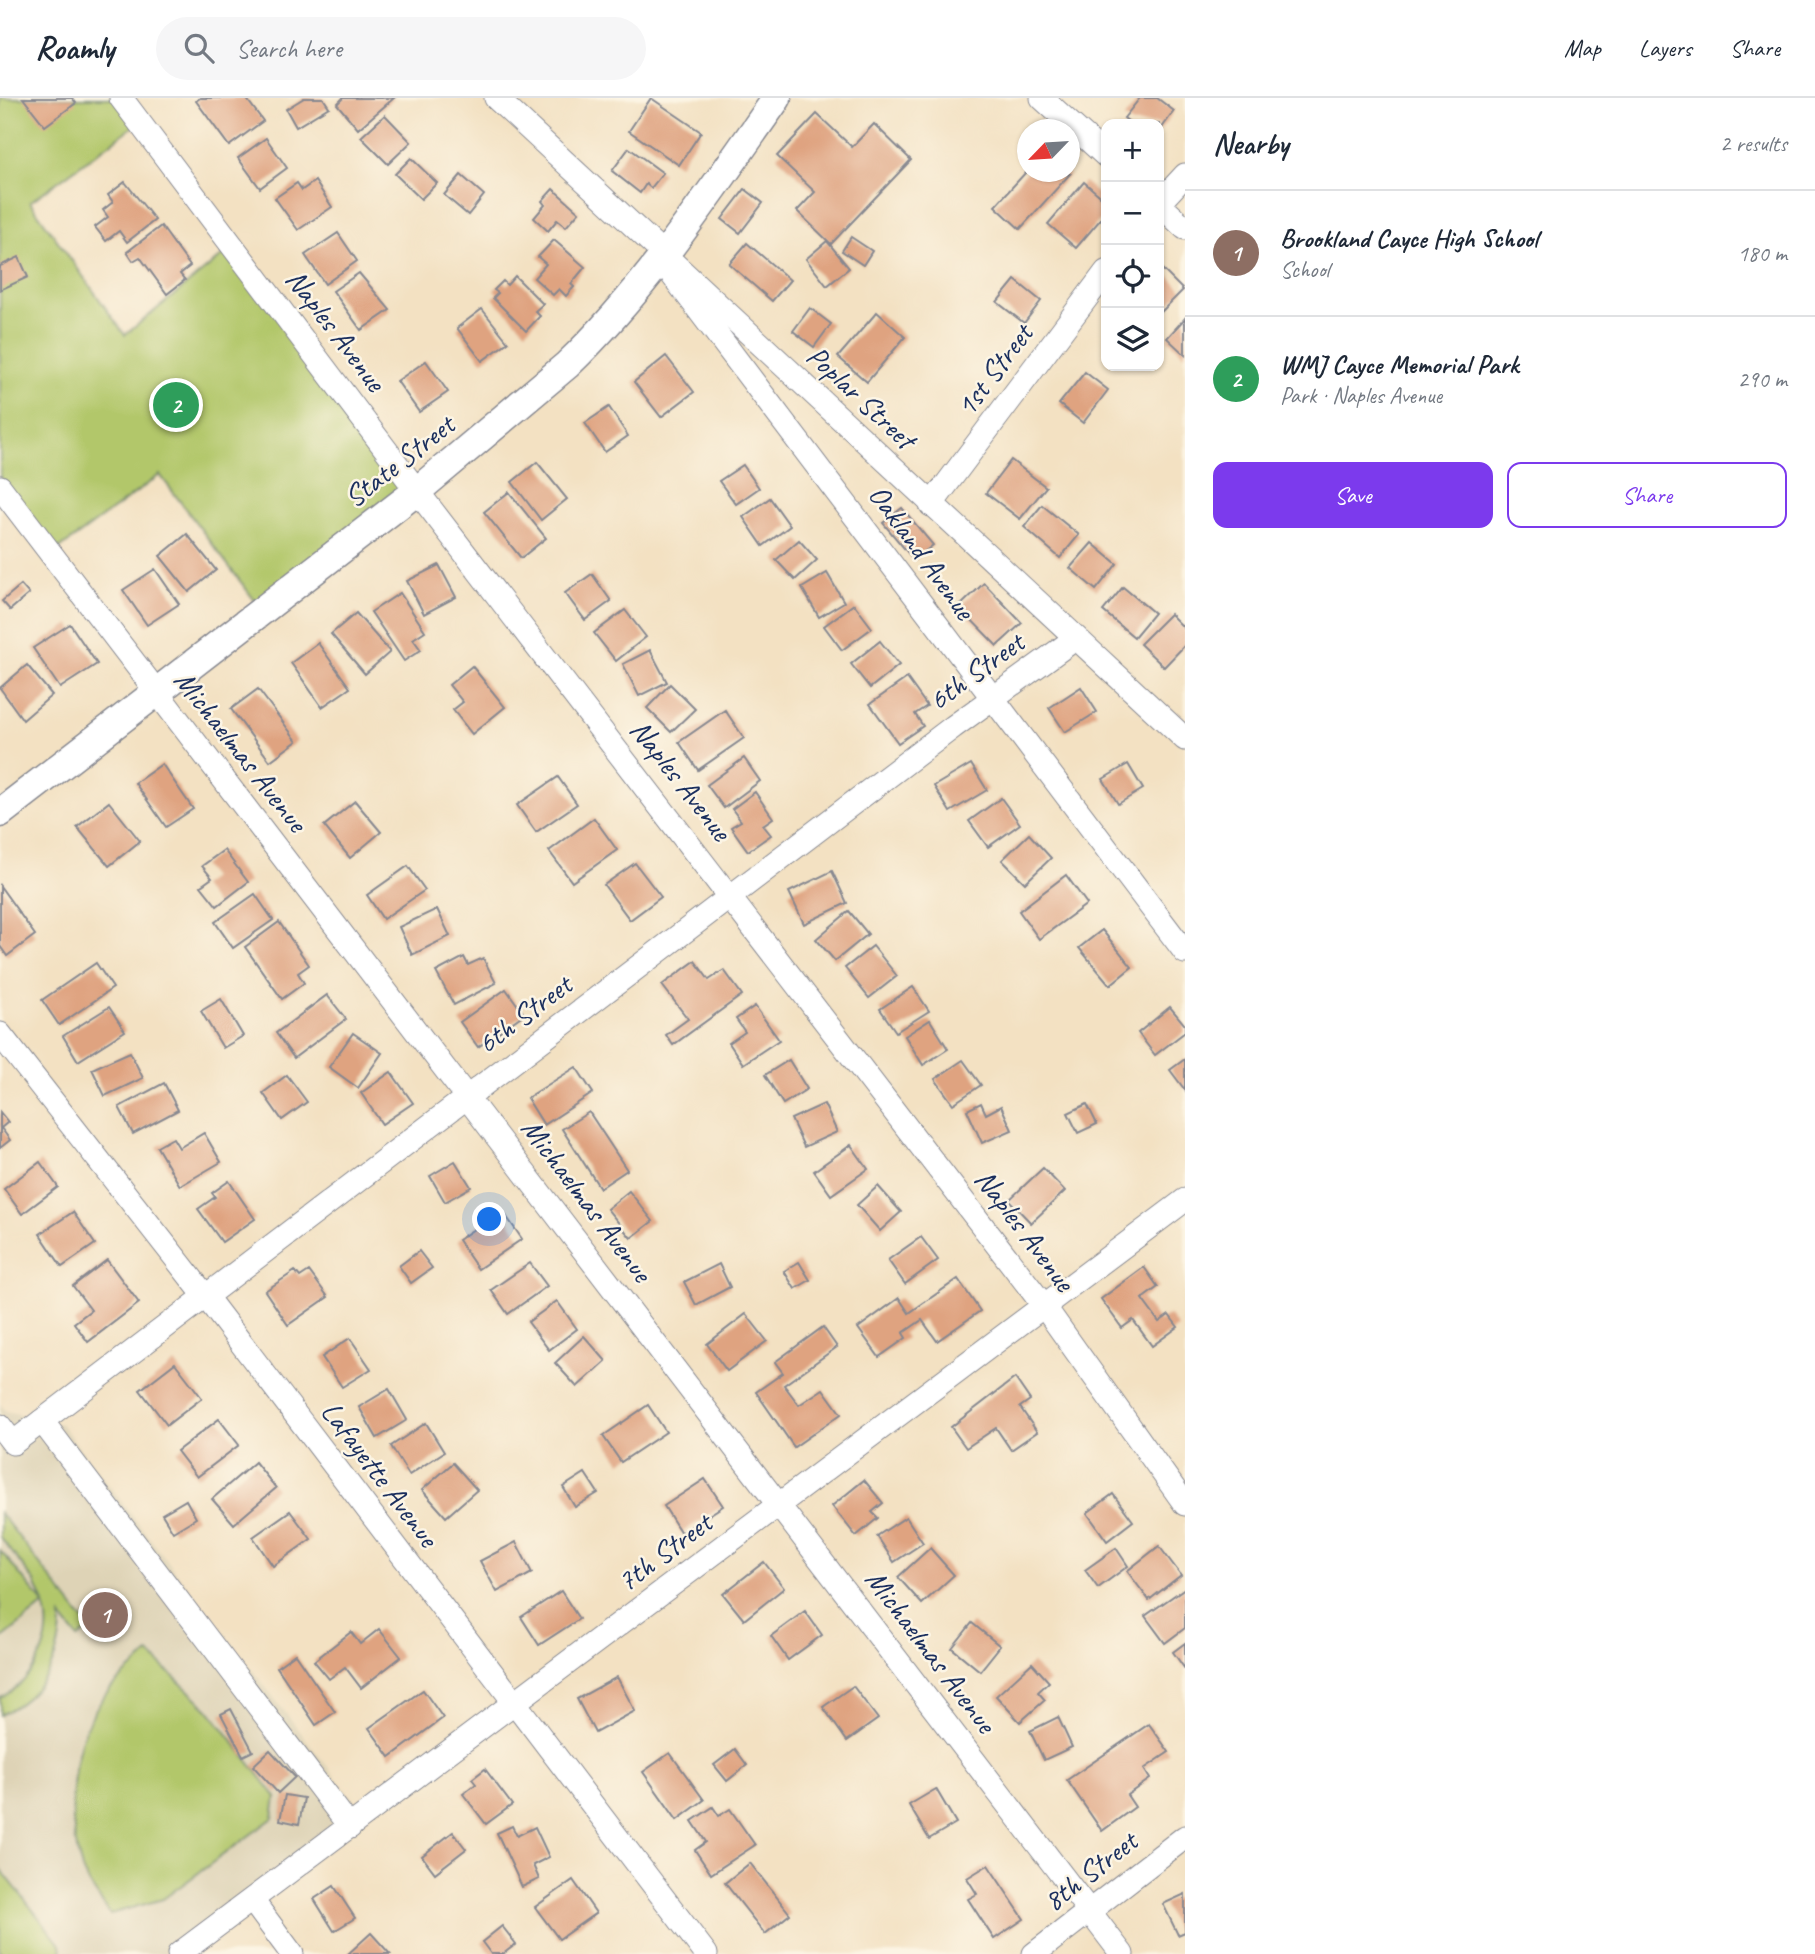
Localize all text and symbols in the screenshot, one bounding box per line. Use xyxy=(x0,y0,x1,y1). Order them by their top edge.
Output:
search box xyxy=(156,17,646,80)
text: Roamly xyxy=(35,27,114,69)
icon: search xyxy=(180,29,218,67)
text: Search here xyxy=(236,32,342,65)
text: Map xyxy=(1564,33,1601,63)
text: Layers xyxy=(1639,33,1692,63)
text: Share xyxy=(1730,33,1780,63)
north arrow xyxy=(1017,119,1080,182)
map controls xyxy=(1101,119,1164,371)
button: + xyxy=(1101,119,1164,182)
text: Nearby xyxy=(1213,125,1289,163)
text: 2 results xyxy=(1720,129,1787,158)
button: − xyxy=(1101,182,1164,245)
text: Brookland Cayce High School xyxy=(1280,222,1538,255)
text: 1 xyxy=(1231,239,1241,268)
text: 180 m xyxy=(1738,239,1787,268)
button: locate xyxy=(1101,245,1164,308)
text: School xyxy=(1280,255,1329,284)
street label: Naples Avenue xyxy=(278,261,396,401)
button: layers xyxy=(1101,308,1164,371)
street label: 1st Street xyxy=(947,314,1043,424)
street label: Poplar Street xyxy=(799,337,926,460)
text: WMJ Cayce Memorial Park xyxy=(1280,348,1519,381)
text: 2 xyxy=(1231,365,1241,394)
text: 290 m xyxy=(1738,365,1787,394)
pin: 2 xyxy=(153,379,199,431)
text: Park · Naples Avenue xyxy=(1280,381,1442,410)
street label: State Street xyxy=(336,404,464,516)
button: Save xyxy=(1213,462,1493,528)
button: Share xyxy=(1507,462,1787,528)
street label: Oakland Avenue xyxy=(860,477,985,629)
street label: 6th Street xyxy=(921,622,1034,718)
street label: Michaelmas Avenue xyxy=(166,662,317,841)
street label: Naples Avenue xyxy=(622,712,742,850)
street label: 6th Street xyxy=(469,964,581,1062)
street label: Michaelmas Avenue xyxy=(513,1111,662,1291)
street label: Naples Avenue xyxy=(967,1161,1085,1301)
your location xyxy=(472,1202,506,1236)
street label: Lafayette Avenue xyxy=(313,1394,448,1556)
street label: 7th Street xyxy=(609,1502,721,1600)
street label: Michaelmas Avenue xyxy=(857,1562,1006,1742)
pin: 1 xyxy=(82,1589,128,1641)
street label: 8th Street xyxy=(1035,1821,1147,1920)

